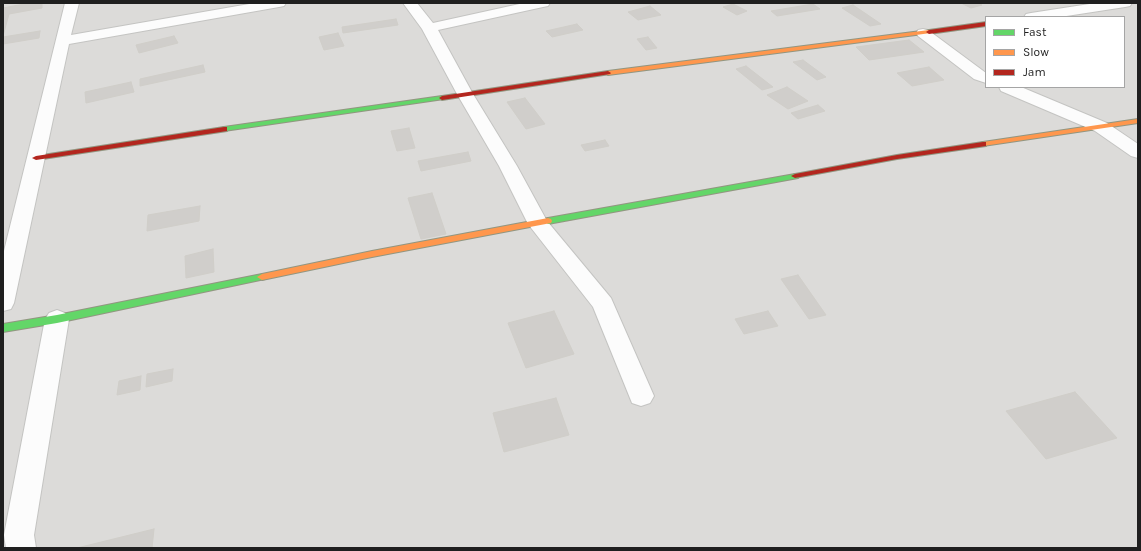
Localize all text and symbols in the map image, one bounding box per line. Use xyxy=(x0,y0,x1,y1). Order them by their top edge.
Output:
legend xyxy=(985,16,1125,88)
text: Fast xyxy=(1023,25,1046,39)
text: Slow xyxy=(1023,45,1049,59)
text: Jam xyxy=(1023,65,1046,79)

